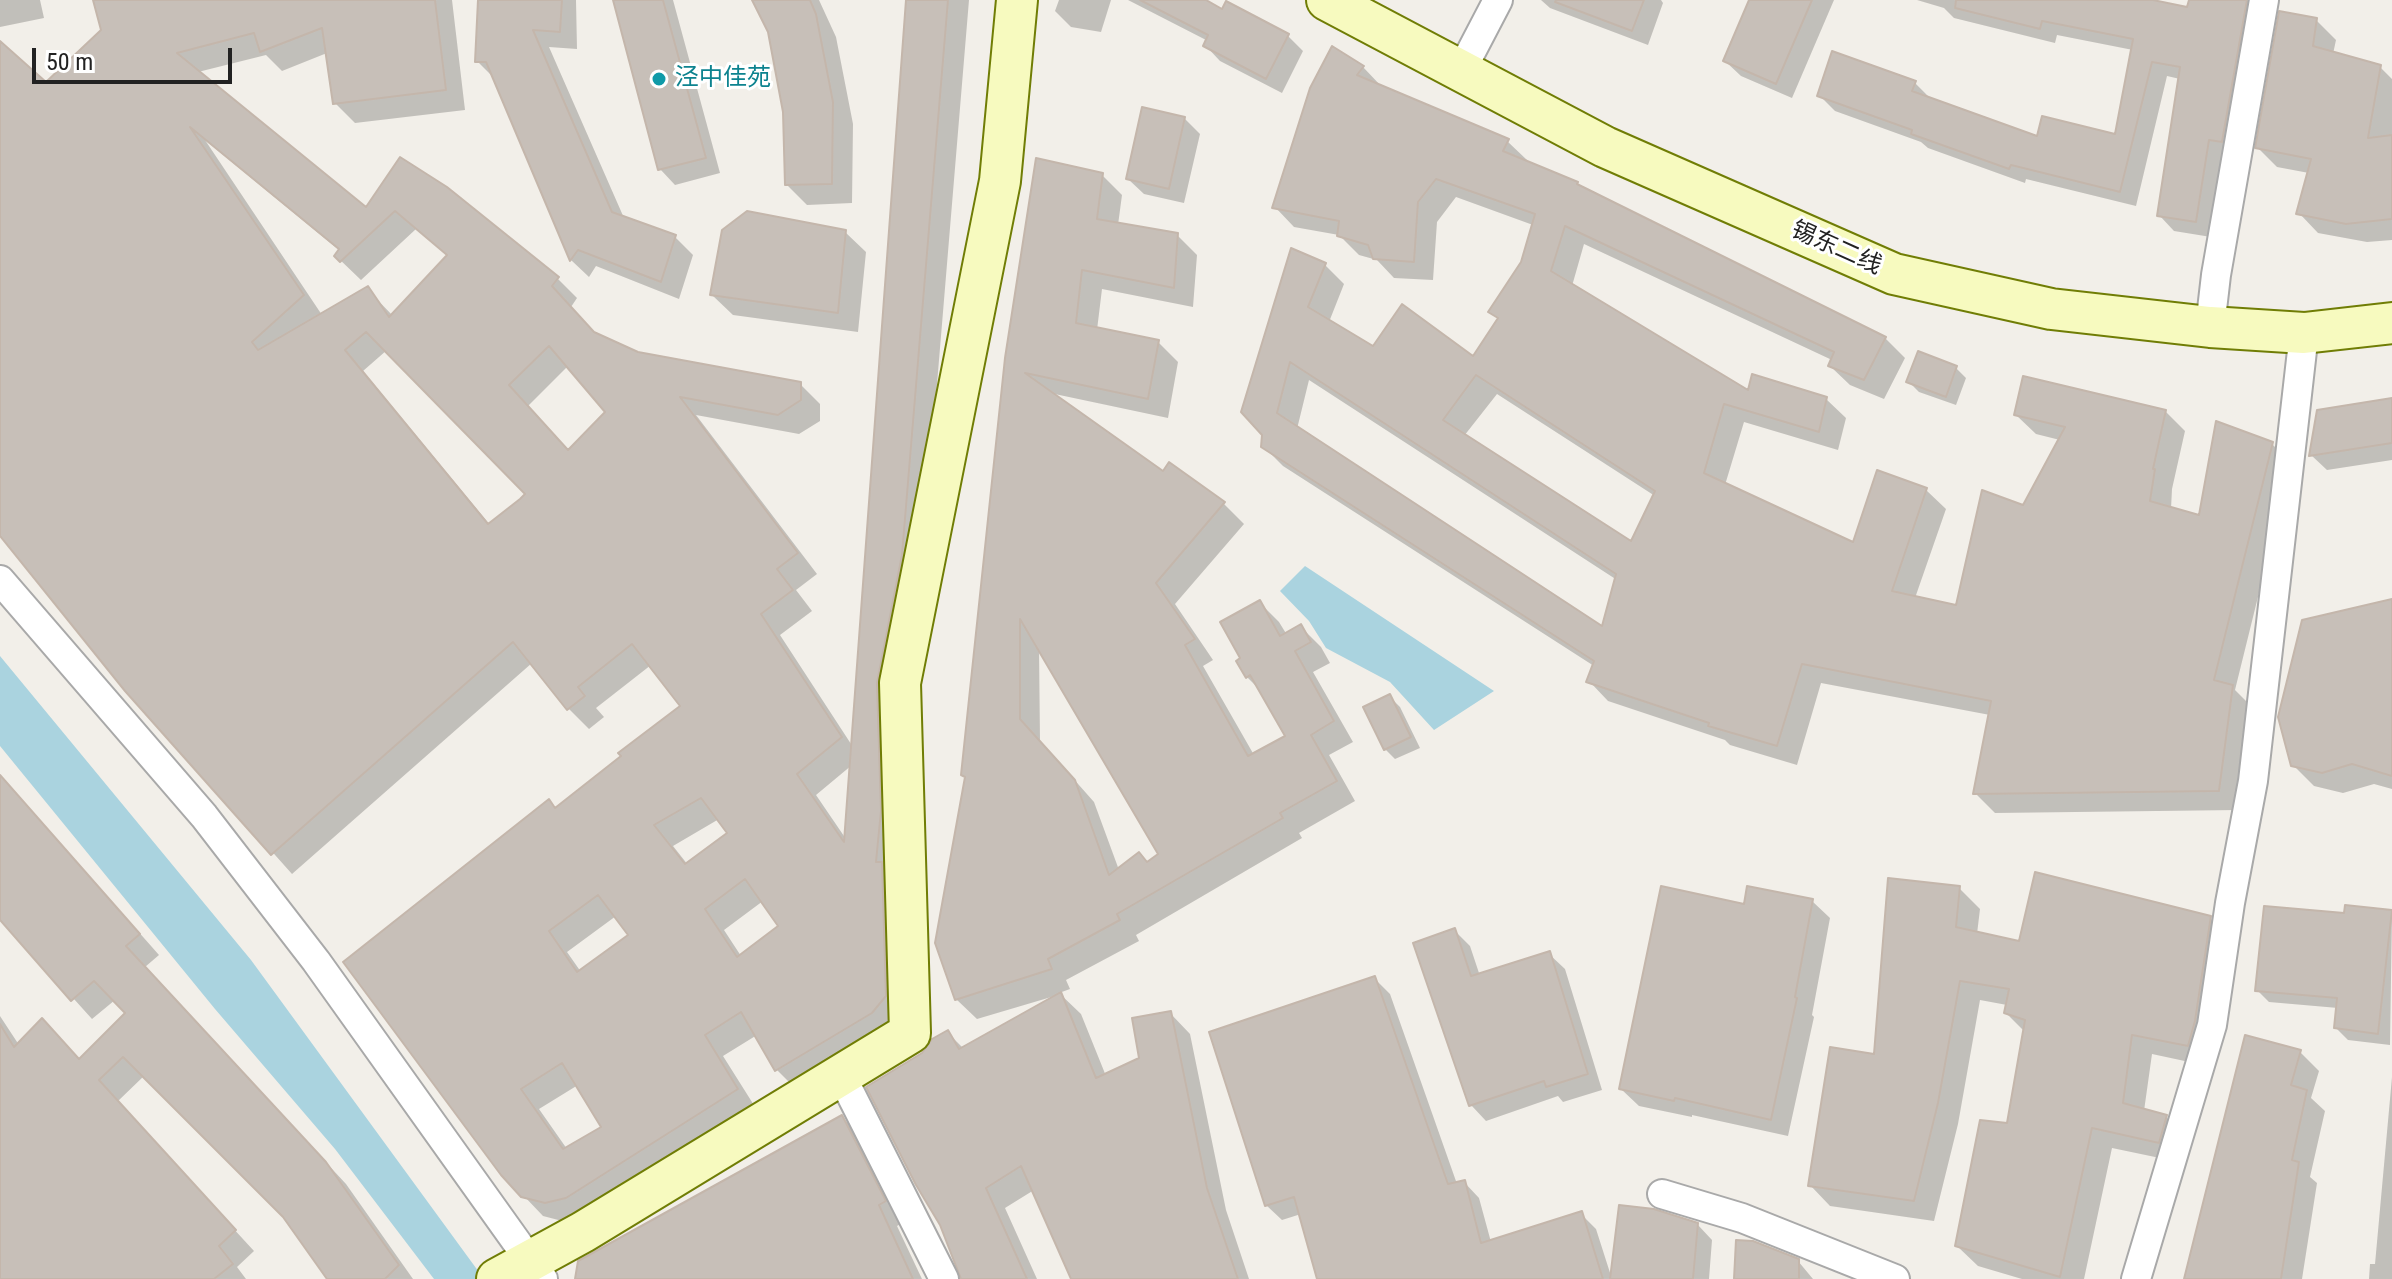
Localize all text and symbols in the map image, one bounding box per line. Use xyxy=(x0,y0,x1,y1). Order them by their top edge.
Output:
scale bar xyxy=(36,32,236,82)
text: 50 m xyxy=(46,48,93,76)
place label: 泾中佳苑 xyxy=(675,65,771,93)
marker: 泾中佳苑 xyxy=(650,70,668,88)
street label: 锡东二线 xyxy=(1786,216,1886,282)

